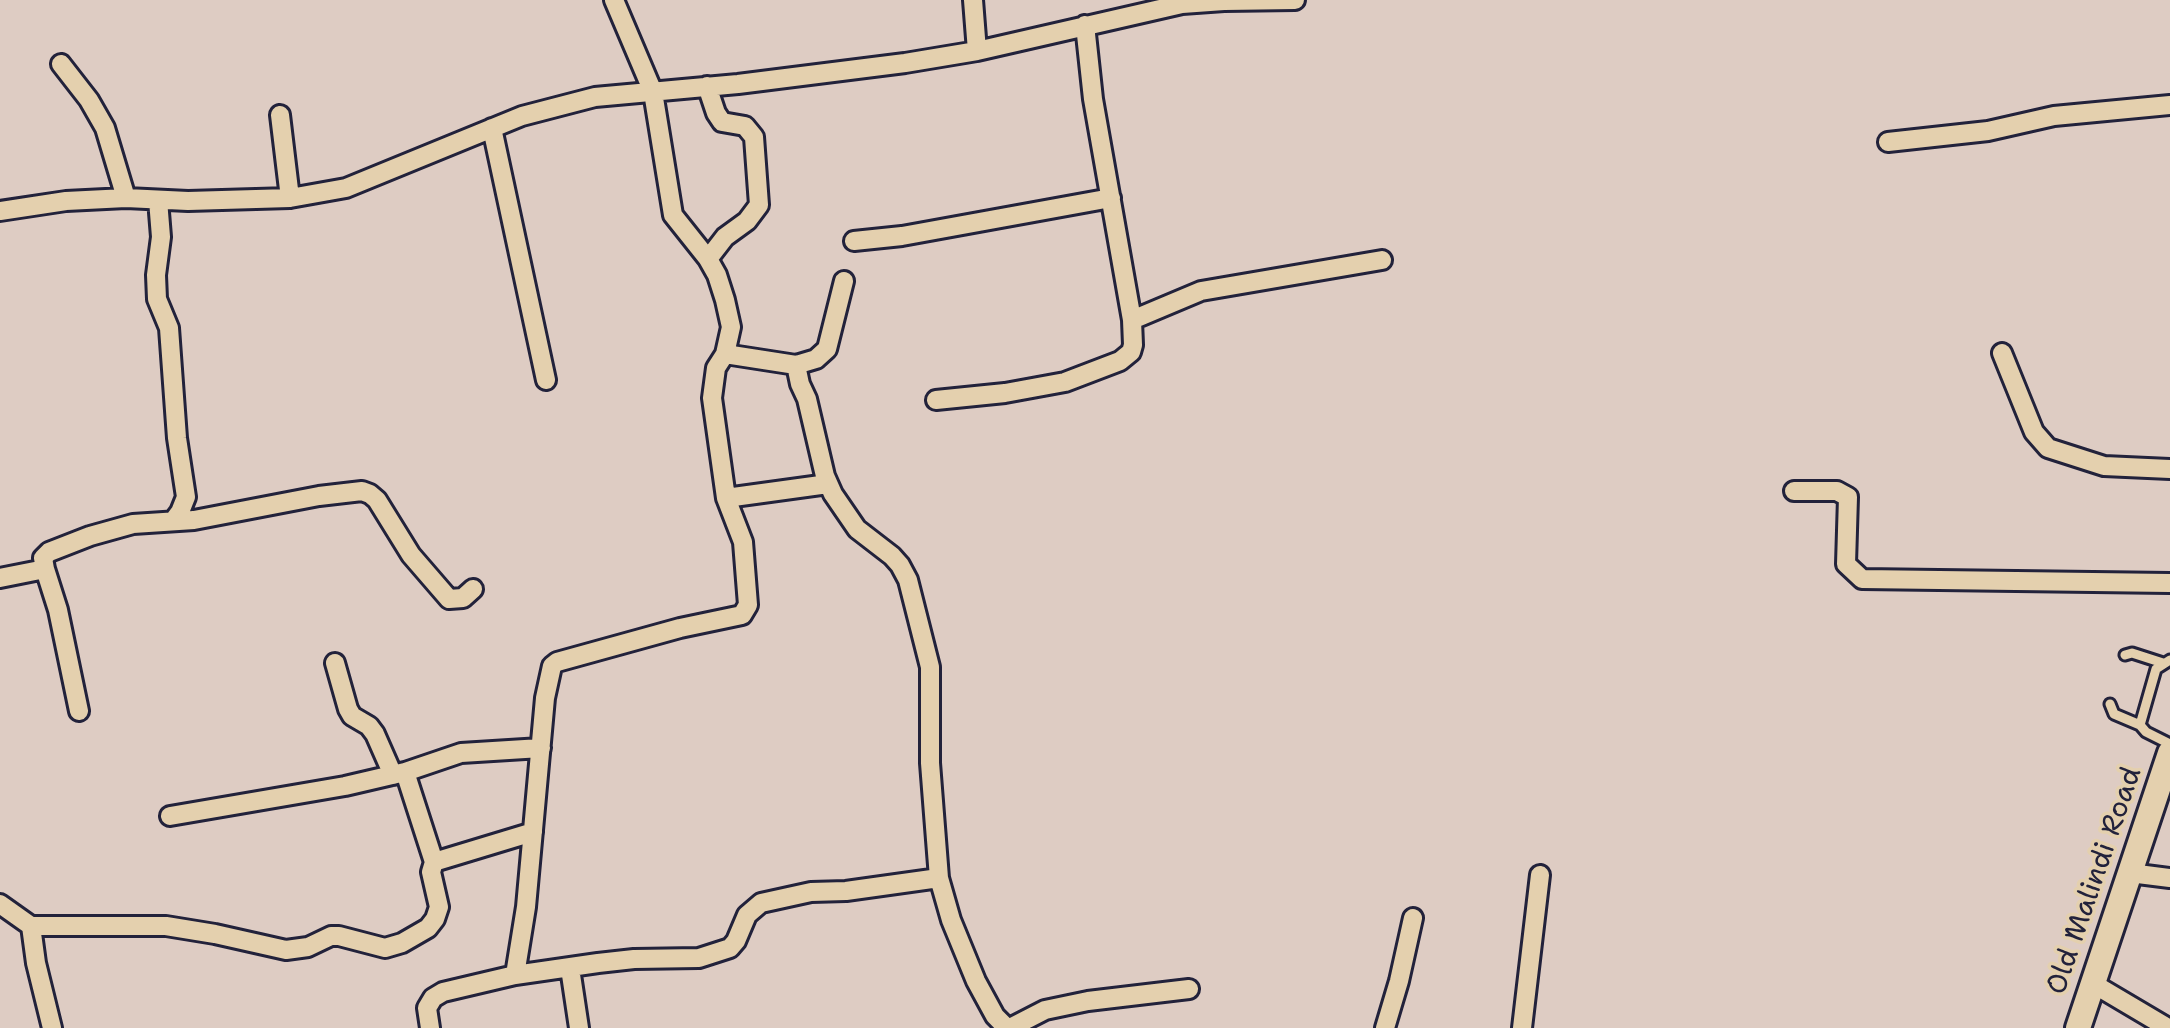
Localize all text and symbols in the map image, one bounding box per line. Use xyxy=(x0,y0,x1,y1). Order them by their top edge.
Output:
street label: Old Malindi Road xyxy=(2040,763,2150,999)

